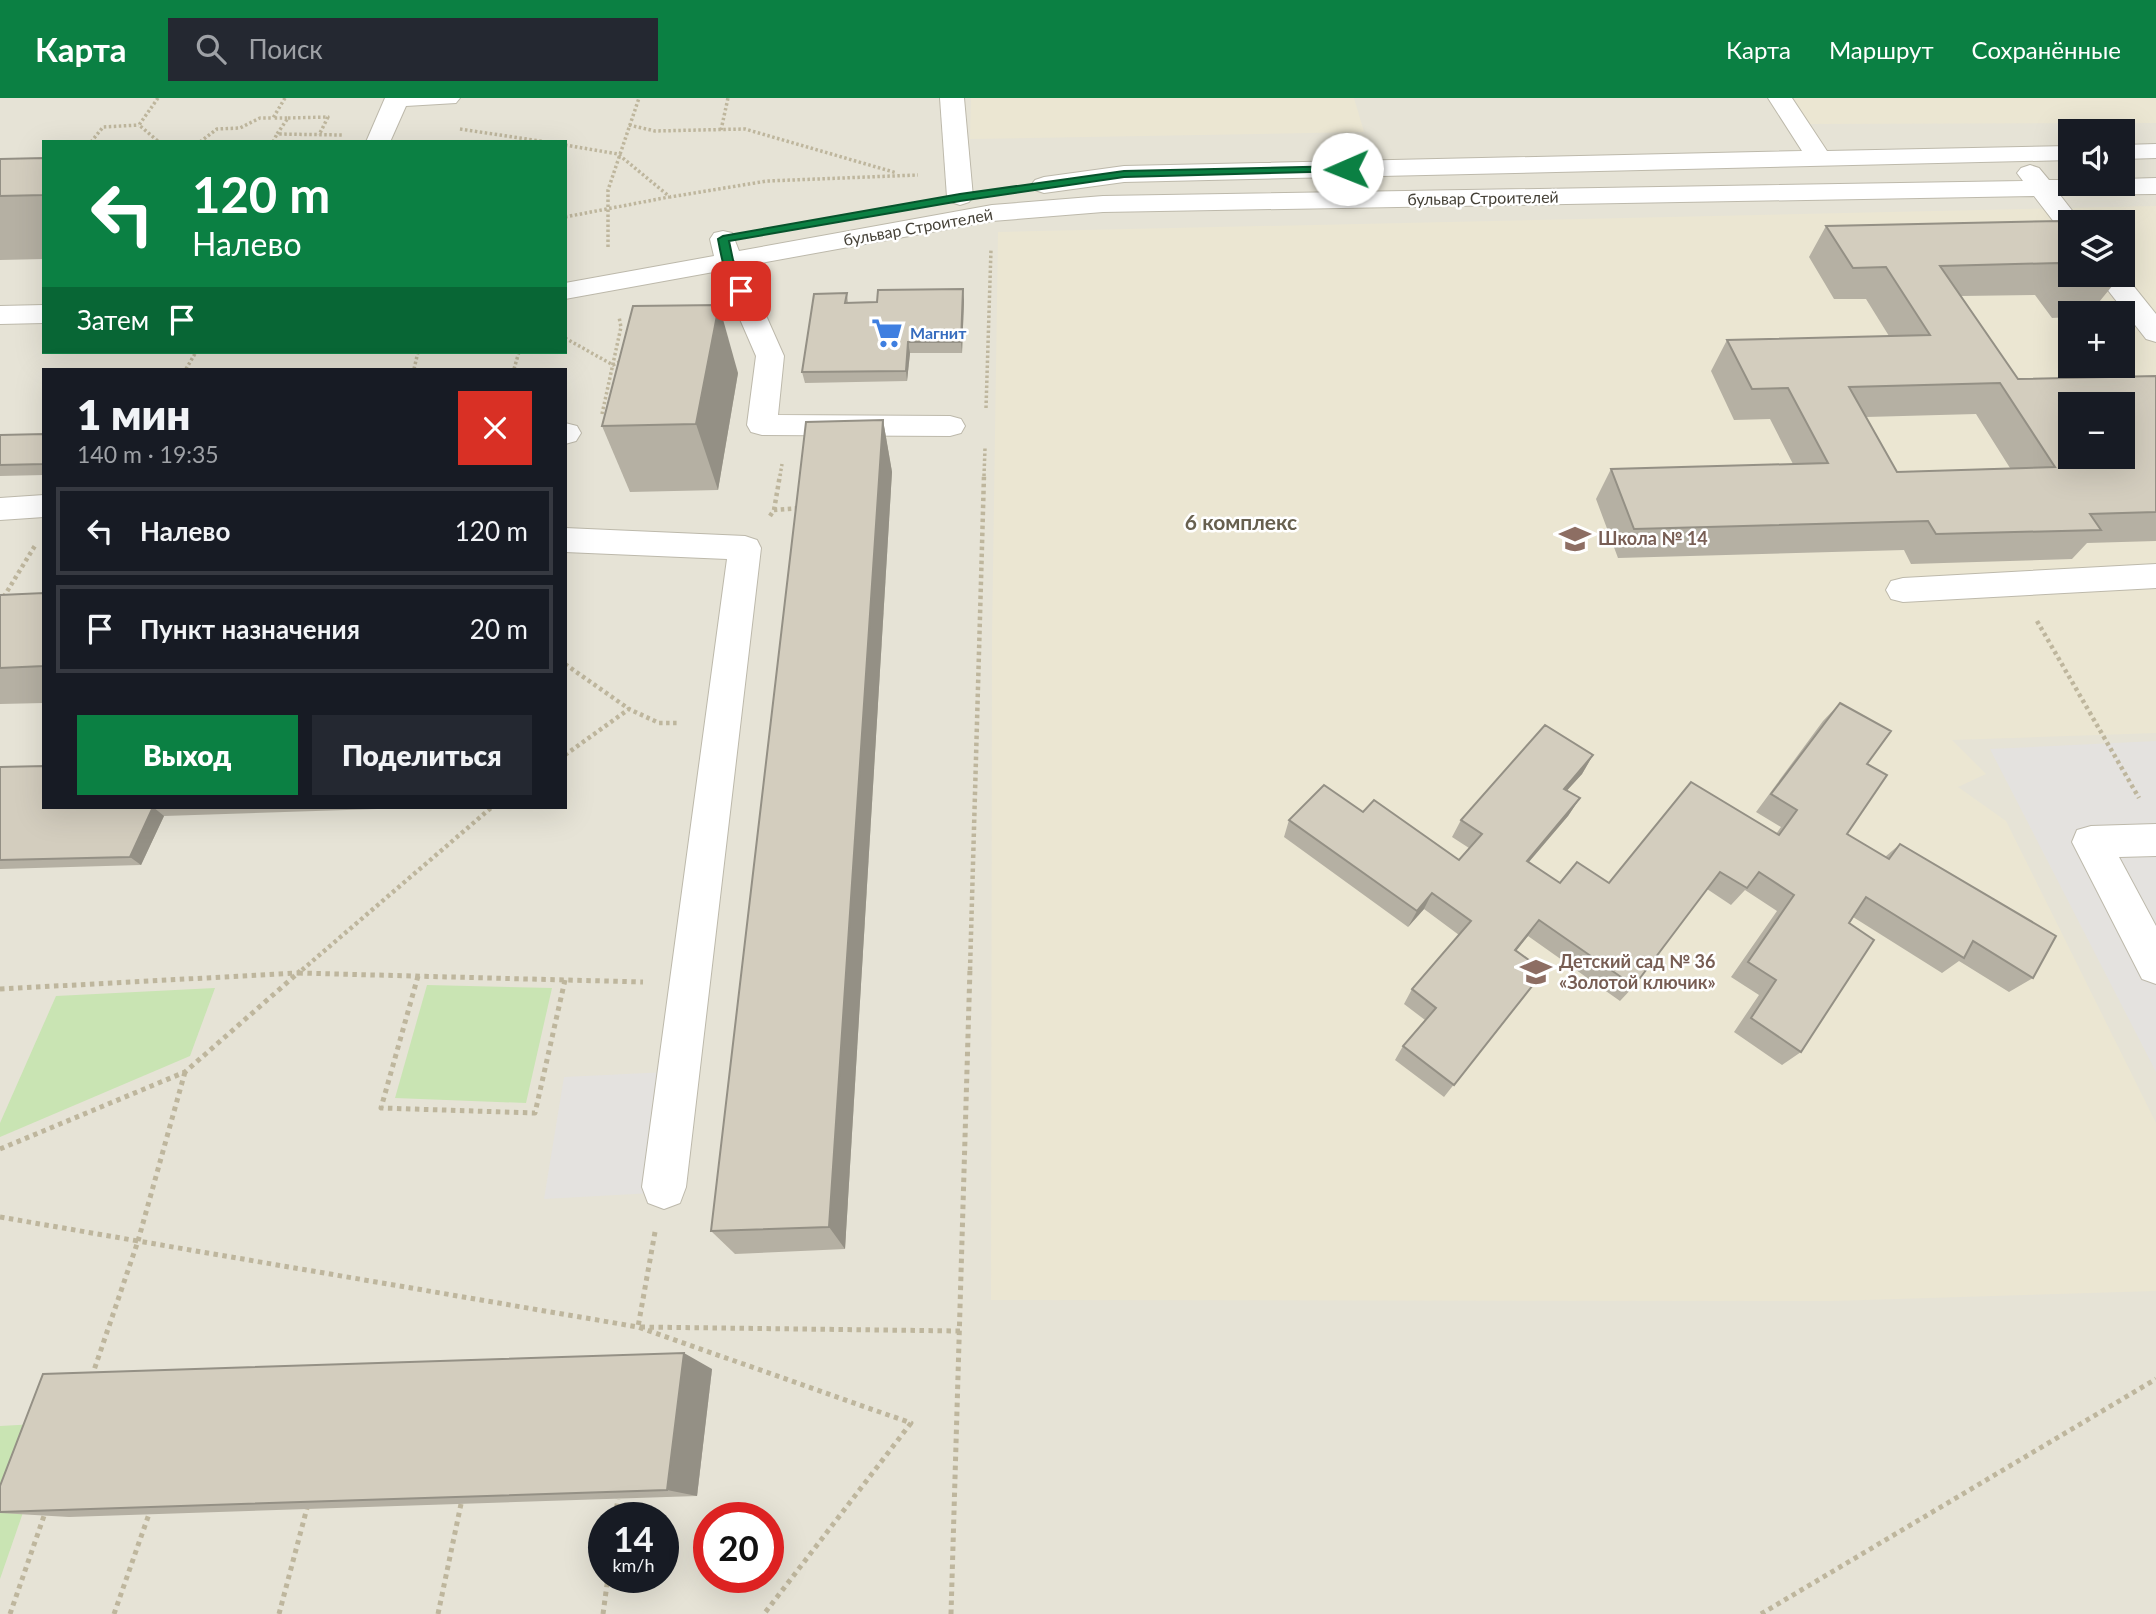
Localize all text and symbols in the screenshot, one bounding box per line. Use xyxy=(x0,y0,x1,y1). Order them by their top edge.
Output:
search box xyxy=(168,18,658,81)
text: Карта xyxy=(35,29,126,69)
icon: search xyxy=(192,30,230,68)
text: Поиск xyxy=(248,33,323,65)
text: Карта xyxy=(1726,35,1791,64)
text: Маршрут xyxy=(1829,35,1934,64)
text: Сохранённые xyxy=(1972,35,2121,64)
map controls xyxy=(2058,119,2135,469)
button: sound xyxy=(2058,119,2135,196)
position arrow xyxy=(1310,132,1384,206)
text: 120 m xyxy=(192,165,330,223)
icon: left xyxy=(77,168,168,259)
street label: бульвар Строителей xyxy=(1407,187,1559,208)
street label: бульвар Строителей xyxy=(842,204,994,249)
button: layers xyxy=(2058,210,2135,287)
text: Налево xyxy=(192,224,302,263)
pin xyxy=(711,261,771,321)
icon: arrive xyxy=(722,272,760,310)
icon: arrive xyxy=(163,301,201,339)
button: + xyxy=(2058,301,2135,378)
text: Затем xyxy=(77,304,149,336)
supermarket icon: Магнит xyxy=(870,316,904,350)
place label: Магнит xyxy=(910,323,967,342)
text: 1 мин xyxy=(77,389,191,439)
button: close xyxy=(458,391,532,465)
button: − xyxy=(2058,392,2135,469)
text: 140 m · 19:35 xyxy=(77,440,219,468)
district label: 6 комплекс xyxy=(1185,509,1297,534)
icon: left xyxy=(81,512,119,550)
text: Налево xyxy=(140,515,230,547)
text: 120 m xyxy=(455,515,528,547)
school or university icon: Школа № 14 xyxy=(1558,522,1592,556)
place label: Школа № 14 xyxy=(1598,527,1708,549)
icon: arrive xyxy=(81,610,119,648)
text: Пункт назначения xyxy=(140,613,360,645)
text: 20 m xyxy=(470,613,528,645)
button: Выход xyxy=(77,715,298,795)
button: Поделиться xyxy=(312,715,532,795)
place label: Детский сад № 36 «Золотой ключик» xyxy=(1559,950,1716,993)
school or university icon: Детский сад № 36 «Золотой ключик» xyxy=(1519,955,1553,989)
speed limit sign: 20 xyxy=(693,1502,784,1593)
text: 14 xyxy=(613,1517,654,1559)
text: km/h xyxy=(612,1554,655,1576)

